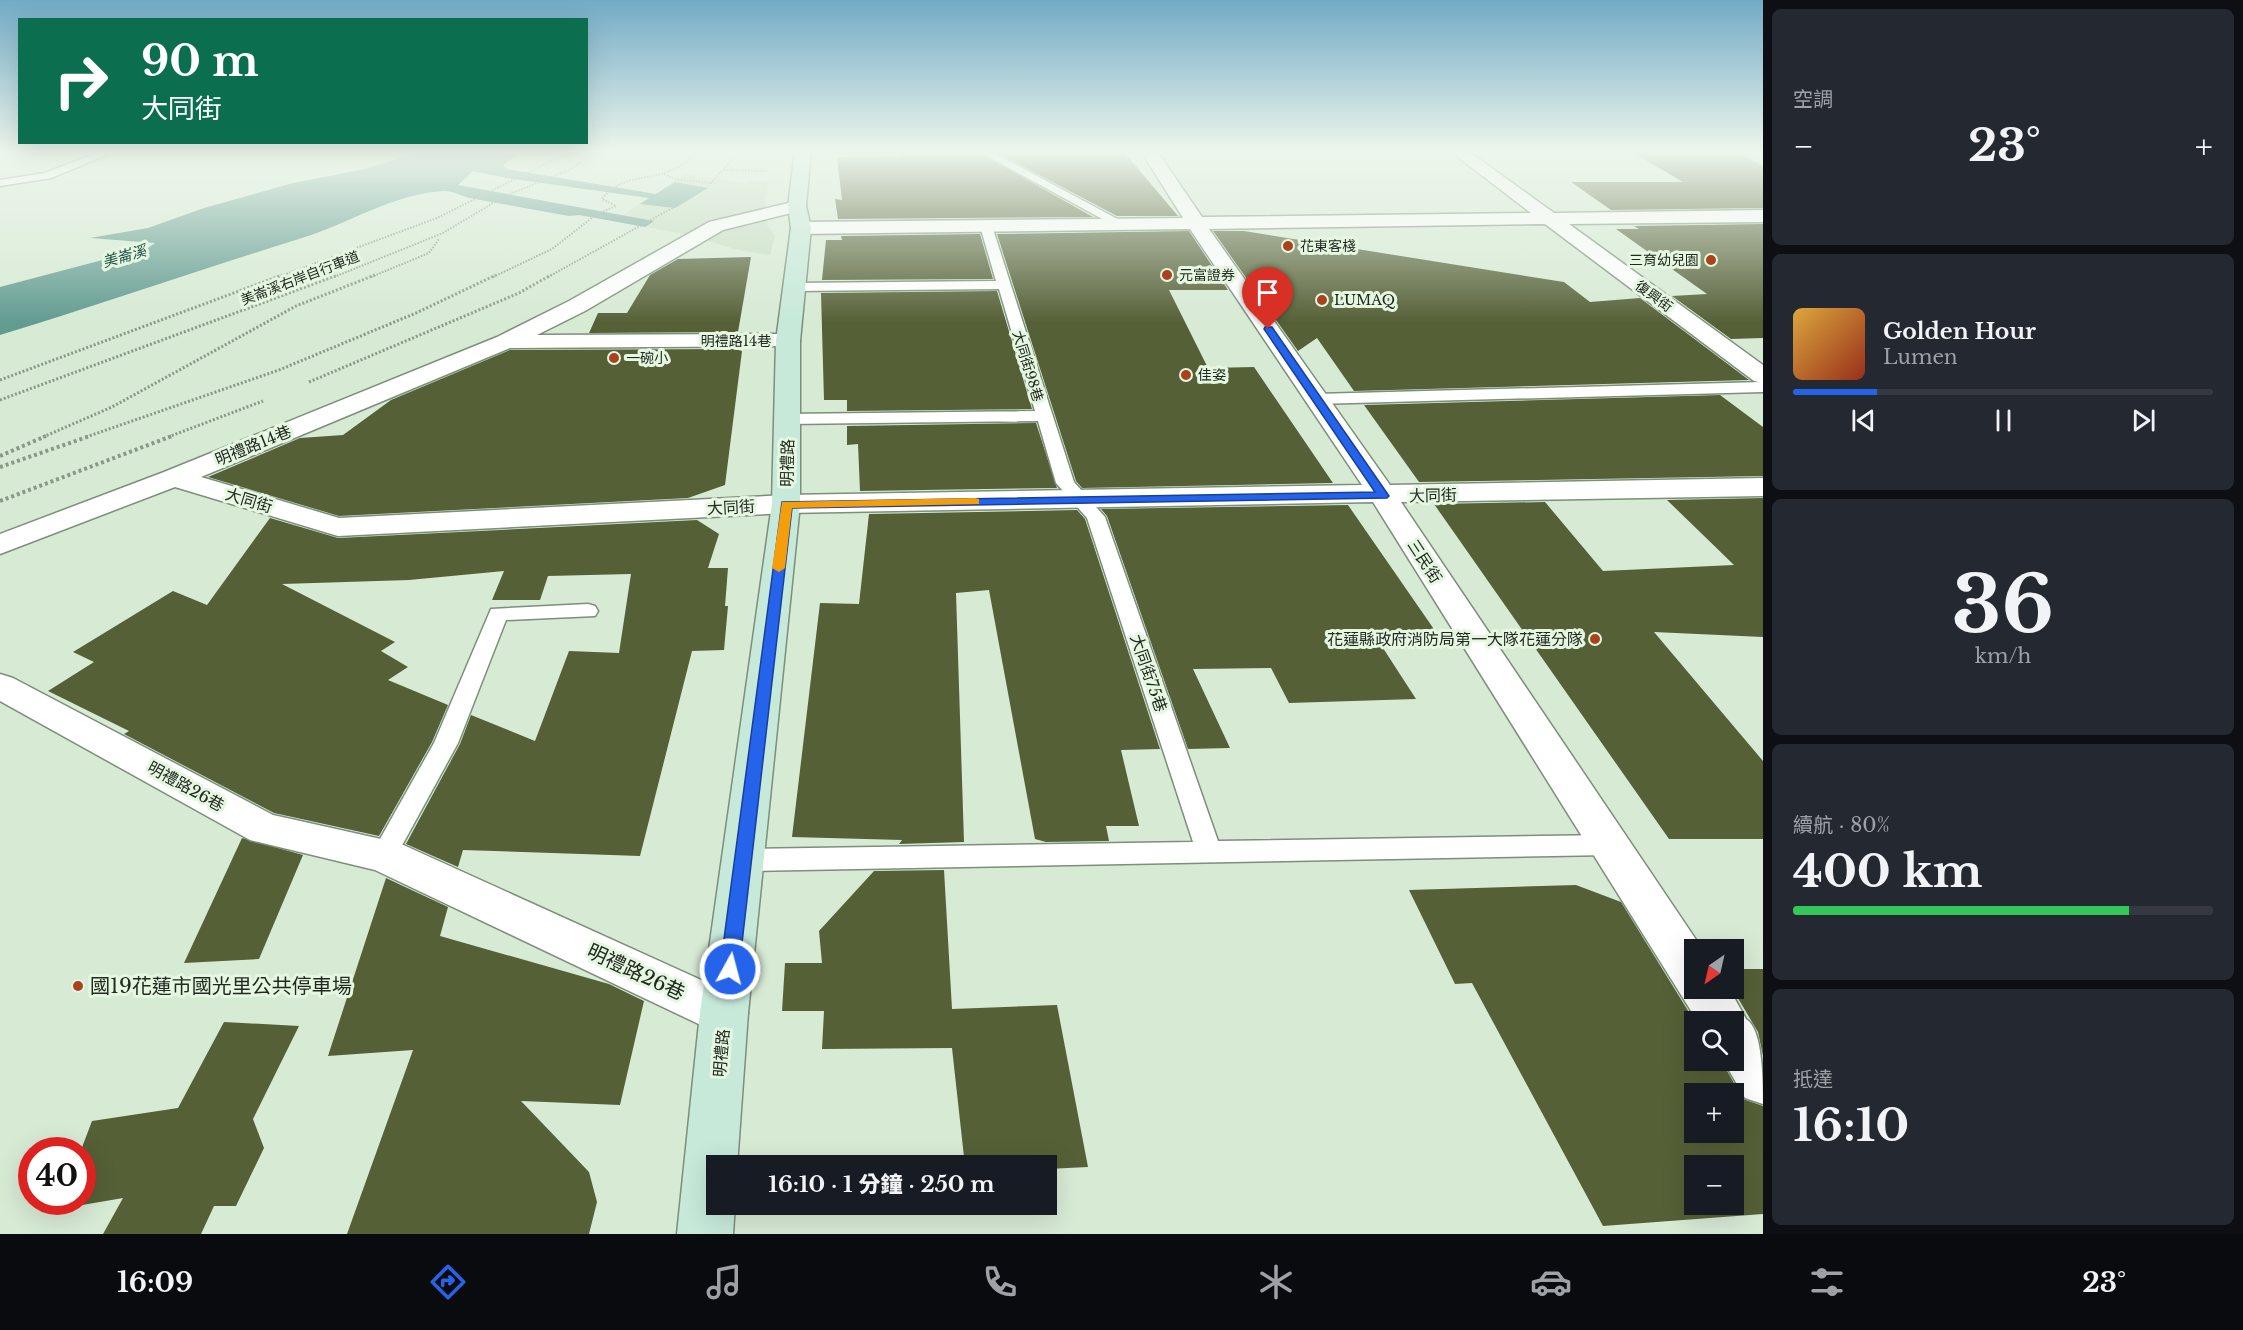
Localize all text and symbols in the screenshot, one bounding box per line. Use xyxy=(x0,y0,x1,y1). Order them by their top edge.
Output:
text: 90 m xyxy=(141,35,259,87)
icon: right xyxy=(42,42,120,120)
text: 空調 xyxy=(1793,87,1833,111)
text: 大同街 xyxy=(141,92,222,125)
text: 23° xyxy=(1968,117,2041,173)
text: − xyxy=(1793,126,1814,167)
text: + xyxy=(2195,126,2213,167)
place label: 花東客棧 xyxy=(1300,237,1356,255)
marker: 花東客棧 xyxy=(1281,239,1295,253)
water label: 美崙溪 xyxy=(100,240,150,271)
street label: 美崙溪右岸自行車道 xyxy=(238,247,362,309)
place label: 三育幼兒園 xyxy=(1629,251,1699,269)
marker: 三育幼兒園 xyxy=(1704,253,1718,267)
place label: 元富證券 xyxy=(1179,266,1235,284)
pin xyxy=(1242,267,1293,329)
marker: 元富證券 xyxy=(1160,268,1174,282)
icon: arrive xyxy=(1251,276,1284,309)
street label: 復興街 xyxy=(1632,276,1676,316)
place label: LUMAQ xyxy=(1334,291,1396,309)
marker: LUMAQ xyxy=(1315,293,1329,307)
text: Golden Hour xyxy=(1883,318,2036,345)
street label: 大同街98巷 xyxy=(1009,328,1047,404)
street label: 明禮路14巷 xyxy=(701,332,771,350)
text: Lumen xyxy=(1883,345,1958,369)
place label: 一碗小 xyxy=(626,349,668,367)
marker: 一碗小 xyxy=(607,351,621,365)
place label: 佳姿 xyxy=(1198,366,1226,384)
marker: 佳姿 xyxy=(1179,368,1193,382)
icon: previous xyxy=(1847,404,1880,437)
icon: pause xyxy=(1987,404,2020,437)
icon: next xyxy=(2127,404,2160,437)
street label: 明禮路14巷 xyxy=(212,421,294,469)
street label: 明禮路 xyxy=(777,439,797,487)
street label: 大同街 xyxy=(223,483,275,517)
street label: 大同街 xyxy=(1409,485,1457,505)
street label: 大同街 xyxy=(707,496,755,518)
street label: 三民街 xyxy=(1404,535,1446,587)
text: 36 xyxy=(1952,556,2054,653)
place label: 花蓮縣政府消防局第一大隊花蓮分隊 xyxy=(1327,629,1583,649)
street label: 大同街75巷 xyxy=(1126,631,1172,715)
marker: 花蓮縣政府消防局第一大隊花蓮分隊 xyxy=(1588,632,1602,646)
text: km/h xyxy=(1975,644,2031,668)
street label: 明禮路26巷 xyxy=(144,757,228,815)
text: 續航 · 80% xyxy=(1793,813,1890,837)
text: 400 km xyxy=(1793,843,1982,899)
position arrow xyxy=(698,937,762,1001)
street label: 明禮路26巷 xyxy=(583,939,689,1005)
north arrow xyxy=(1684,939,1744,999)
map controls xyxy=(1684,939,1744,1215)
place label: 國19花蓮市國光里公共停車場 xyxy=(90,974,352,998)
marker: 國19花蓮市國光里公共停車場 xyxy=(71,979,85,993)
button: search xyxy=(1684,1011,1744,1071)
street label: 明禮路 xyxy=(709,1028,733,1078)
text: 抵達 xyxy=(1793,1067,1833,1091)
button: + xyxy=(1684,1083,1744,1143)
text: 16:10 xyxy=(1793,1097,1909,1153)
speed limit sign: 40 xyxy=(18,1137,96,1215)
button: − xyxy=(1684,1155,1744,1215)
text: 16:10 · 1 分鐘 · 250 m xyxy=(768,1171,995,1198)
icon: directions xyxy=(427,1261,469,1303)
icon: music xyxy=(703,1261,745,1303)
icon: phone xyxy=(979,1261,1021,1303)
icon: climate xyxy=(1255,1261,1297,1303)
icon: car xyxy=(1530,1261,1572,1303)
icon: filters xyxy=(1806,1261,1848,1303)
text: 16:09 xyxy=(117,1266,193,1299)
text: 23° xyxy=(2082,1266,2126,1299)

